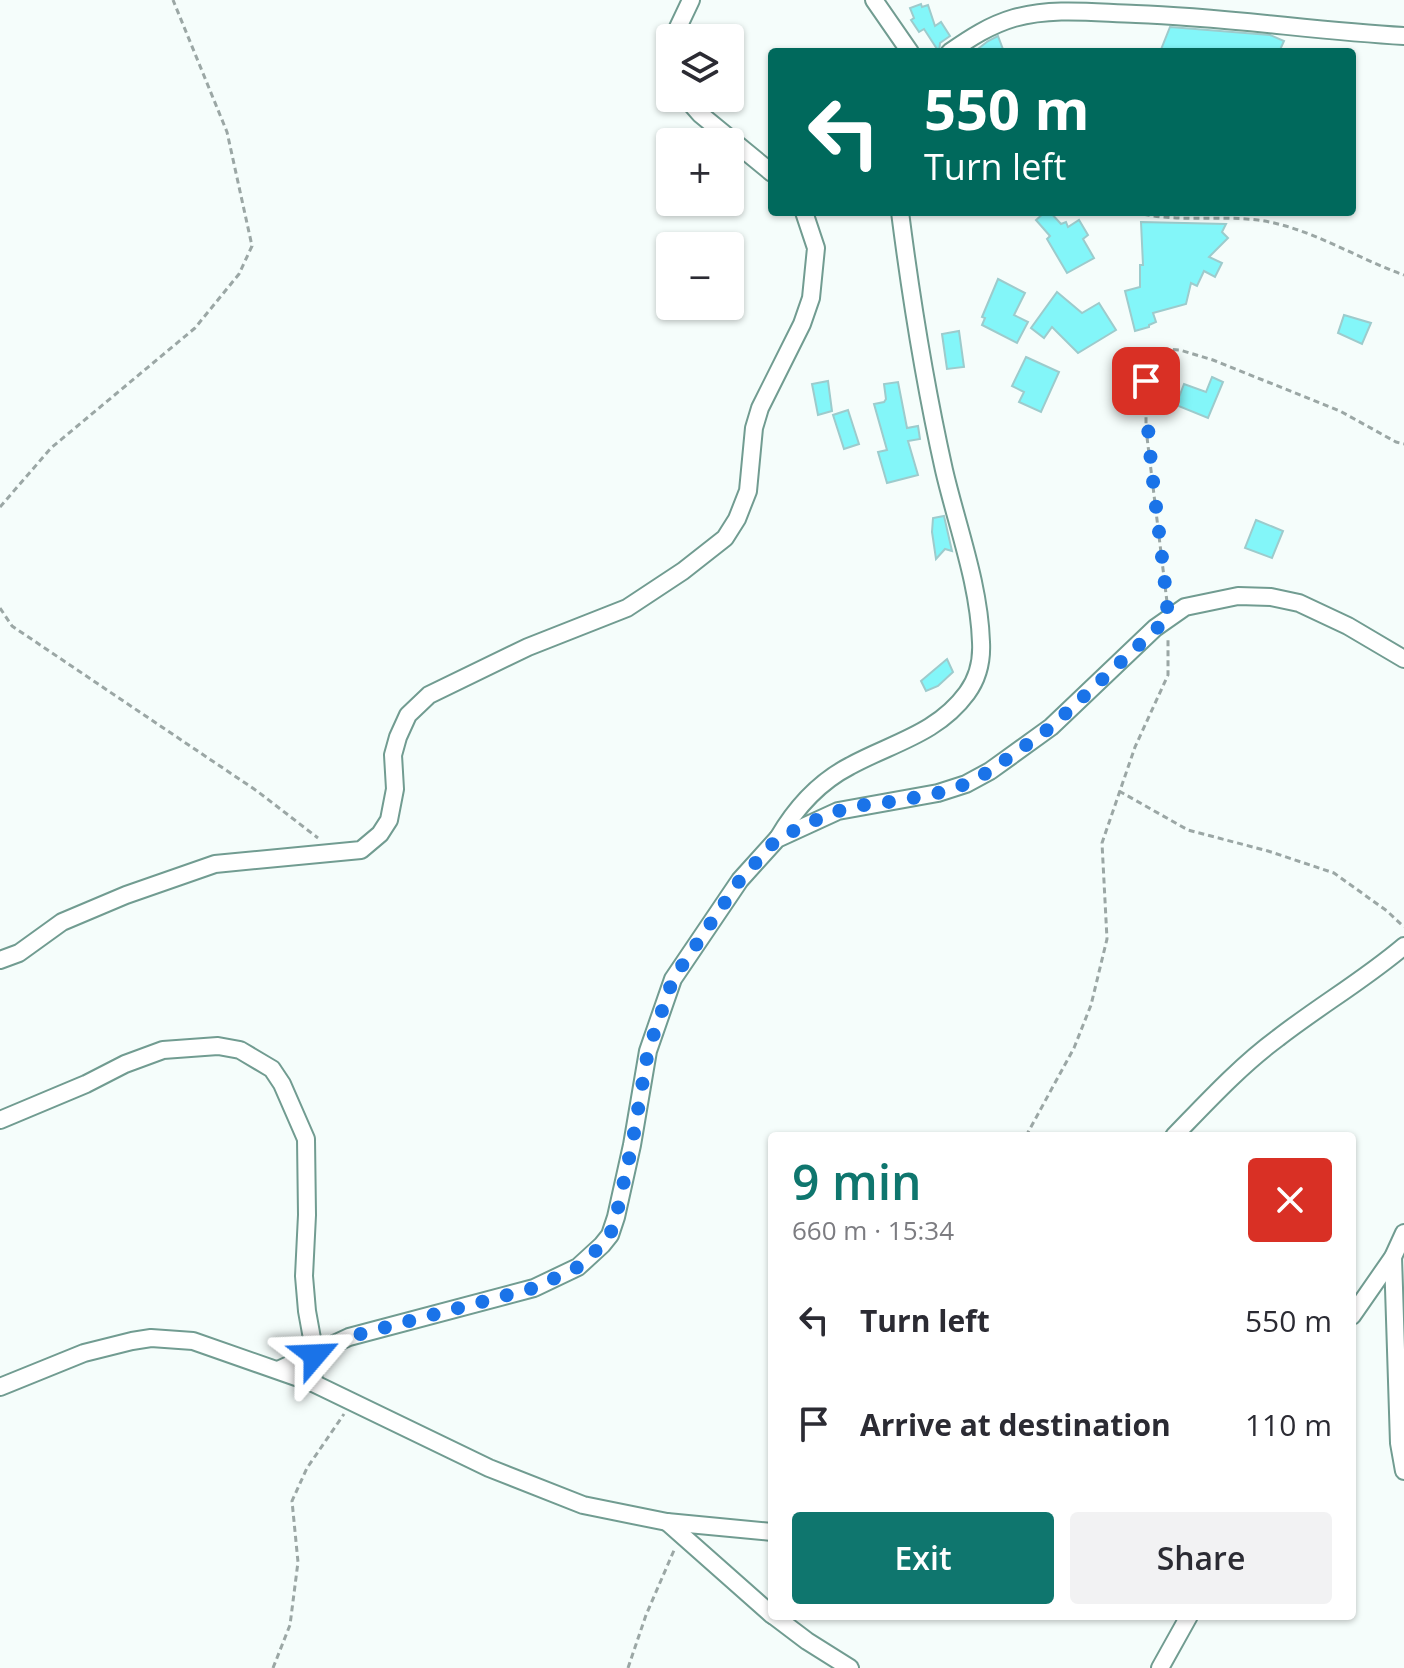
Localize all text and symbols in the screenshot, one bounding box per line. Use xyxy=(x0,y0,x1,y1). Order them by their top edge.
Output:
map controls xyxy=(656,24,744,320)
button: layers xyxy=(656,24,744,112)
text: 550 m xyxy=(924,70,1090,146)
icon: left xyxy=(792,80,896,184)
button: + xyxy=(656,128,744,216)
text: Turn left xyxy=(924,142,1066,191)
button: − xyxy=(656,232,744,320)
pin xyxy=(1112,347,1180,415)
icon: arrive xyxy=(1124,359,1168,403)
text: 9 min xyxy=(792,1149,922,1214)
button: close xyxy=(1248,1158,1332,1242)
text: 660 m · 15:34 xyxy=(792,1212,954,1248)
icon: left xyxy=(792,1298,836,1342)
text: Turn left xyxy=(860,1300,990,1341)
text: 550 m xyxy=(1245,1300,1332,1341)
position arrow xyxy=(273,1313,357,1397)
icon: arrive xyxy=(792,1402,836,1446)
text: Arrive at destination xyxy=(860,1404,1171,1445)
text: 110 m xyxy=(1245,1404,1332,1445)
button: Exit xyxy=(792,1512,1054,1604)
button: Share xyxy=(1070,1512,1332,1604)

